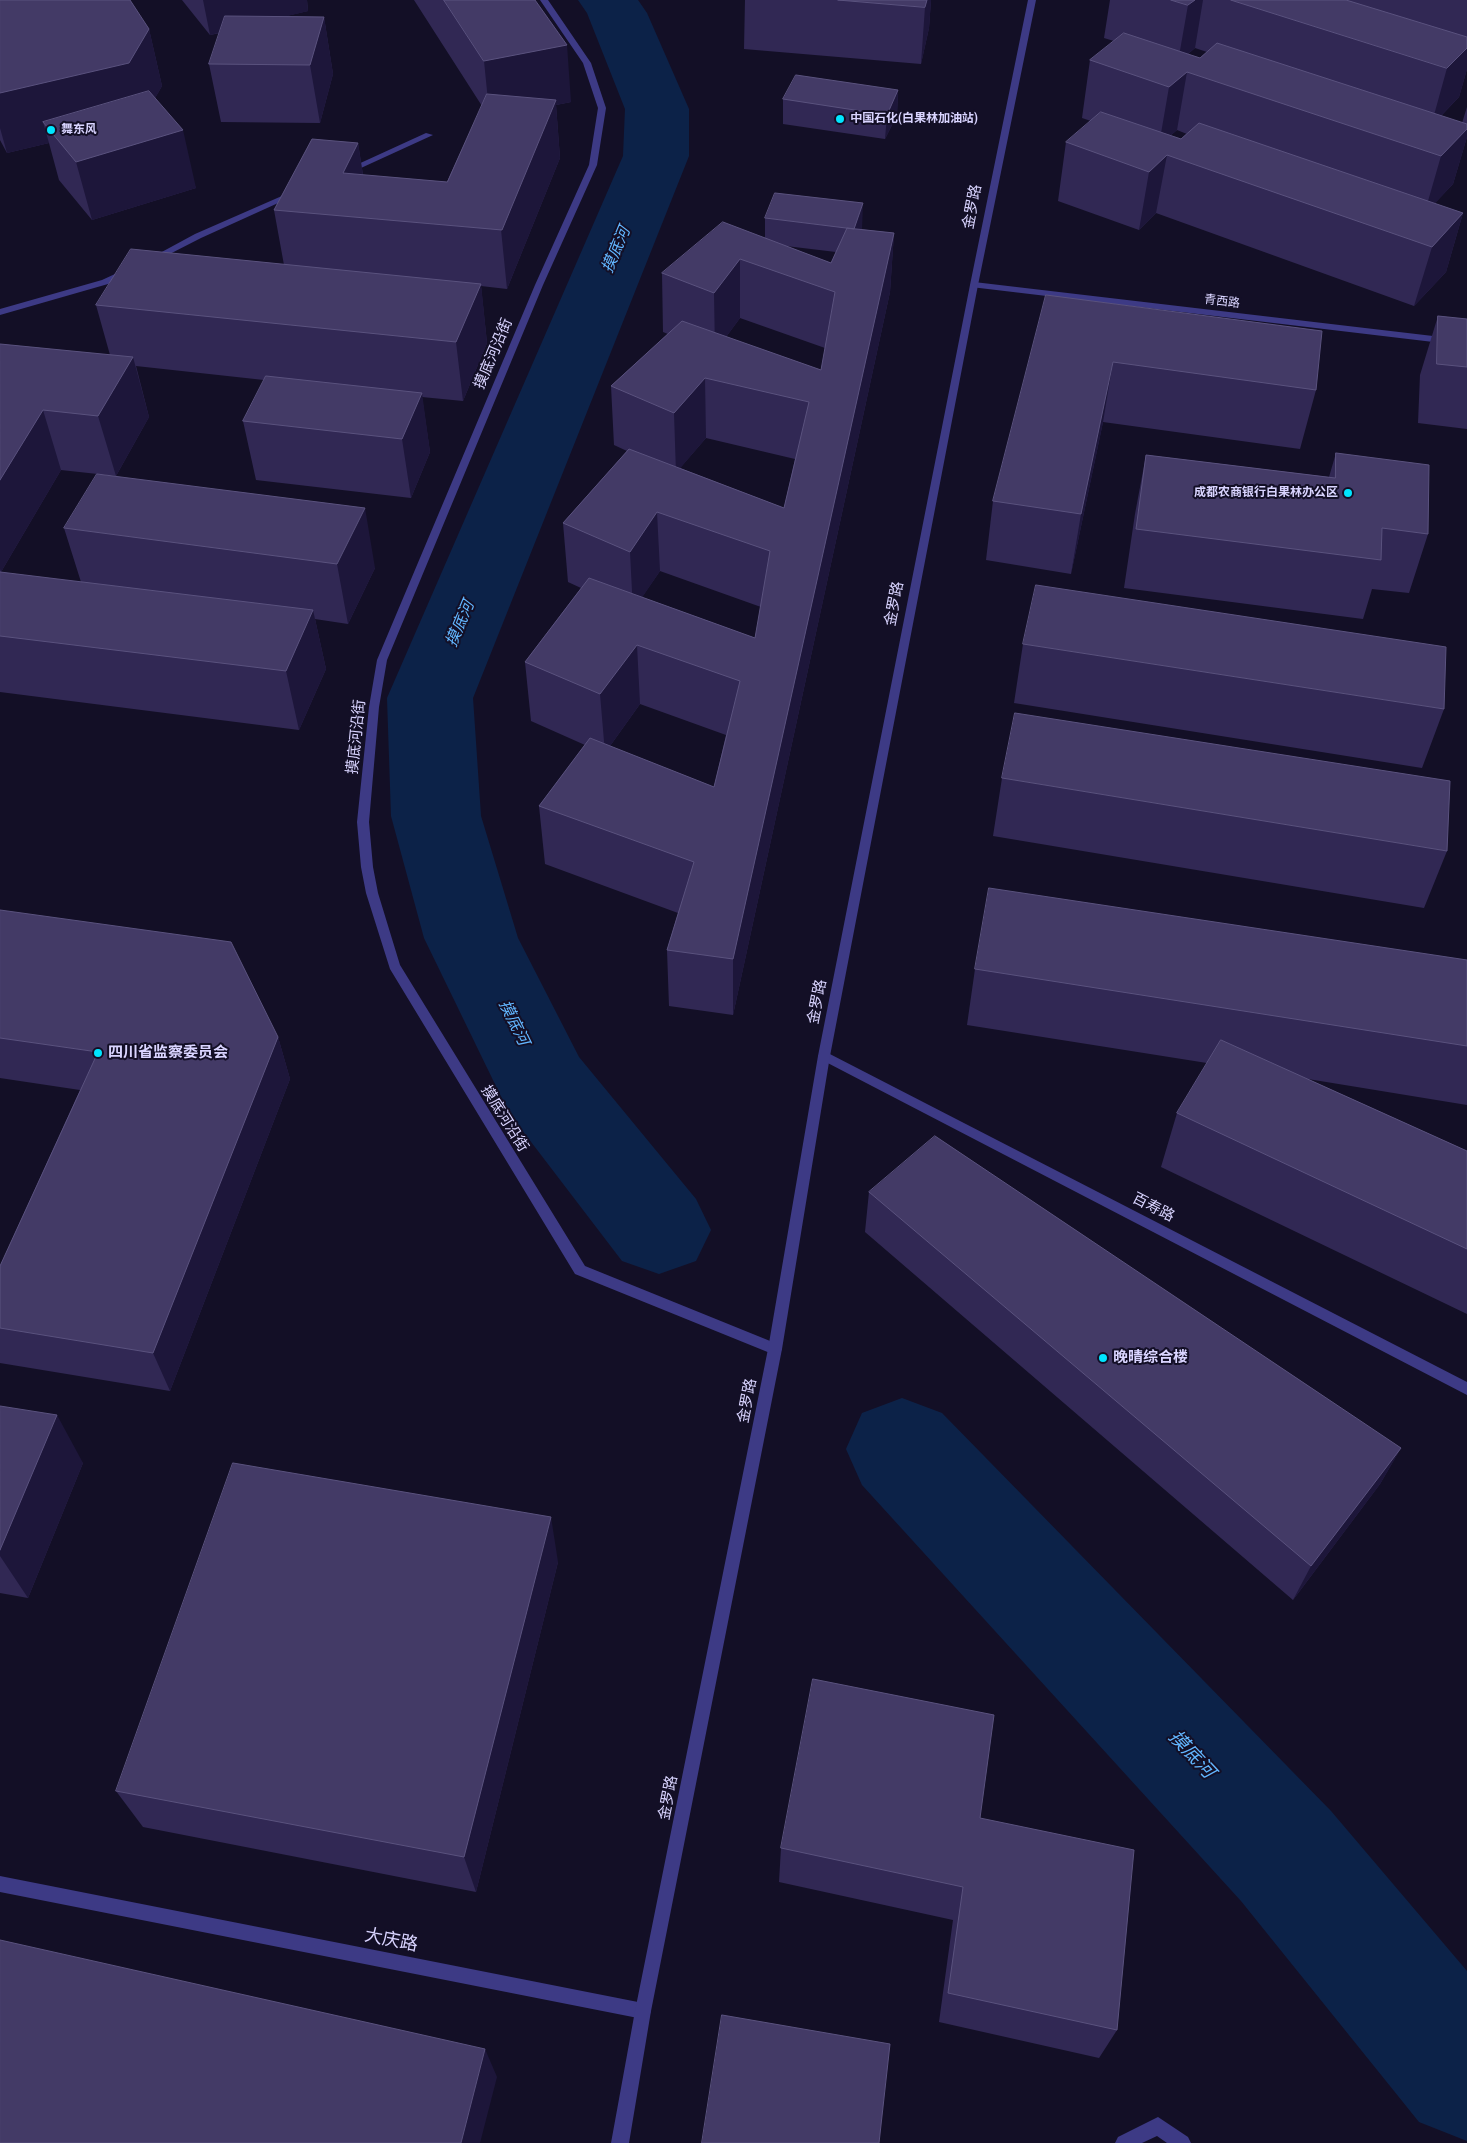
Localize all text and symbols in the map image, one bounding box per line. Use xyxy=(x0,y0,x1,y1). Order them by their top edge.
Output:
place label: 中国石化(白果林加油站) xyxy=(850,112,978,126)
marker: 中国石化(白果林加油站) xyxy=(834,113,846,125)
place label: 舞东风 xyxy=(61,123,97,137)
marker: 舞东风 xyxy=(45,124,57,136)
street label: 金罗路 xyxy=(960,183,986,231)
water label: 摸底河 xyxy=(599,224,635,276)
street label: 青西路 xyxy=(1203,293,1241,311)
street label: 摸底河沿街 xyxy=(471,316,517,392)
place label: 成都农商银行白果林办公区 xyxy=(1194,486,1338,500)
marker: 成都农商银行白果林办公区 xyxy=(1342,487,1354,499)
street label: 金罗路 xyxy=(882,580,908,628)
water label: 摸底河 xyxy=(443,598,479,650)
street label: 摸底河沿街 xyxy=(344,699,370,775)
street label: 金罗路 xyxy=(805,978,831,1026)
water label: 摸底河 xyxy=(494,997,532,1049)
place label: 四川省监察委员会 xyxy=(108,1044,228,1062)
marker: 四川省监察委员会 xyxy=(92,1047,104,1059)
street label: 摸底河沿街 xyxy=(476,1082,532,1156)
street label: 百寿路 xyxy=(1129,1190,1177,1226)
place label: 晚晴综合楼 xyxy=(1113,1349,1188,1367)
marker: 晚晴综合楼 xyxy=(1097,1352,1109,1364)
street label: 金罗路 xyxy=(735,1377,761,1425)
water label: 摸底河 xyxy=(1163,1726,1219,1784)
street label: 金罗路 xyxy=(656,1774,682,1822)
street label: 大庆路 xyxy=(362,1925,420,1957)

